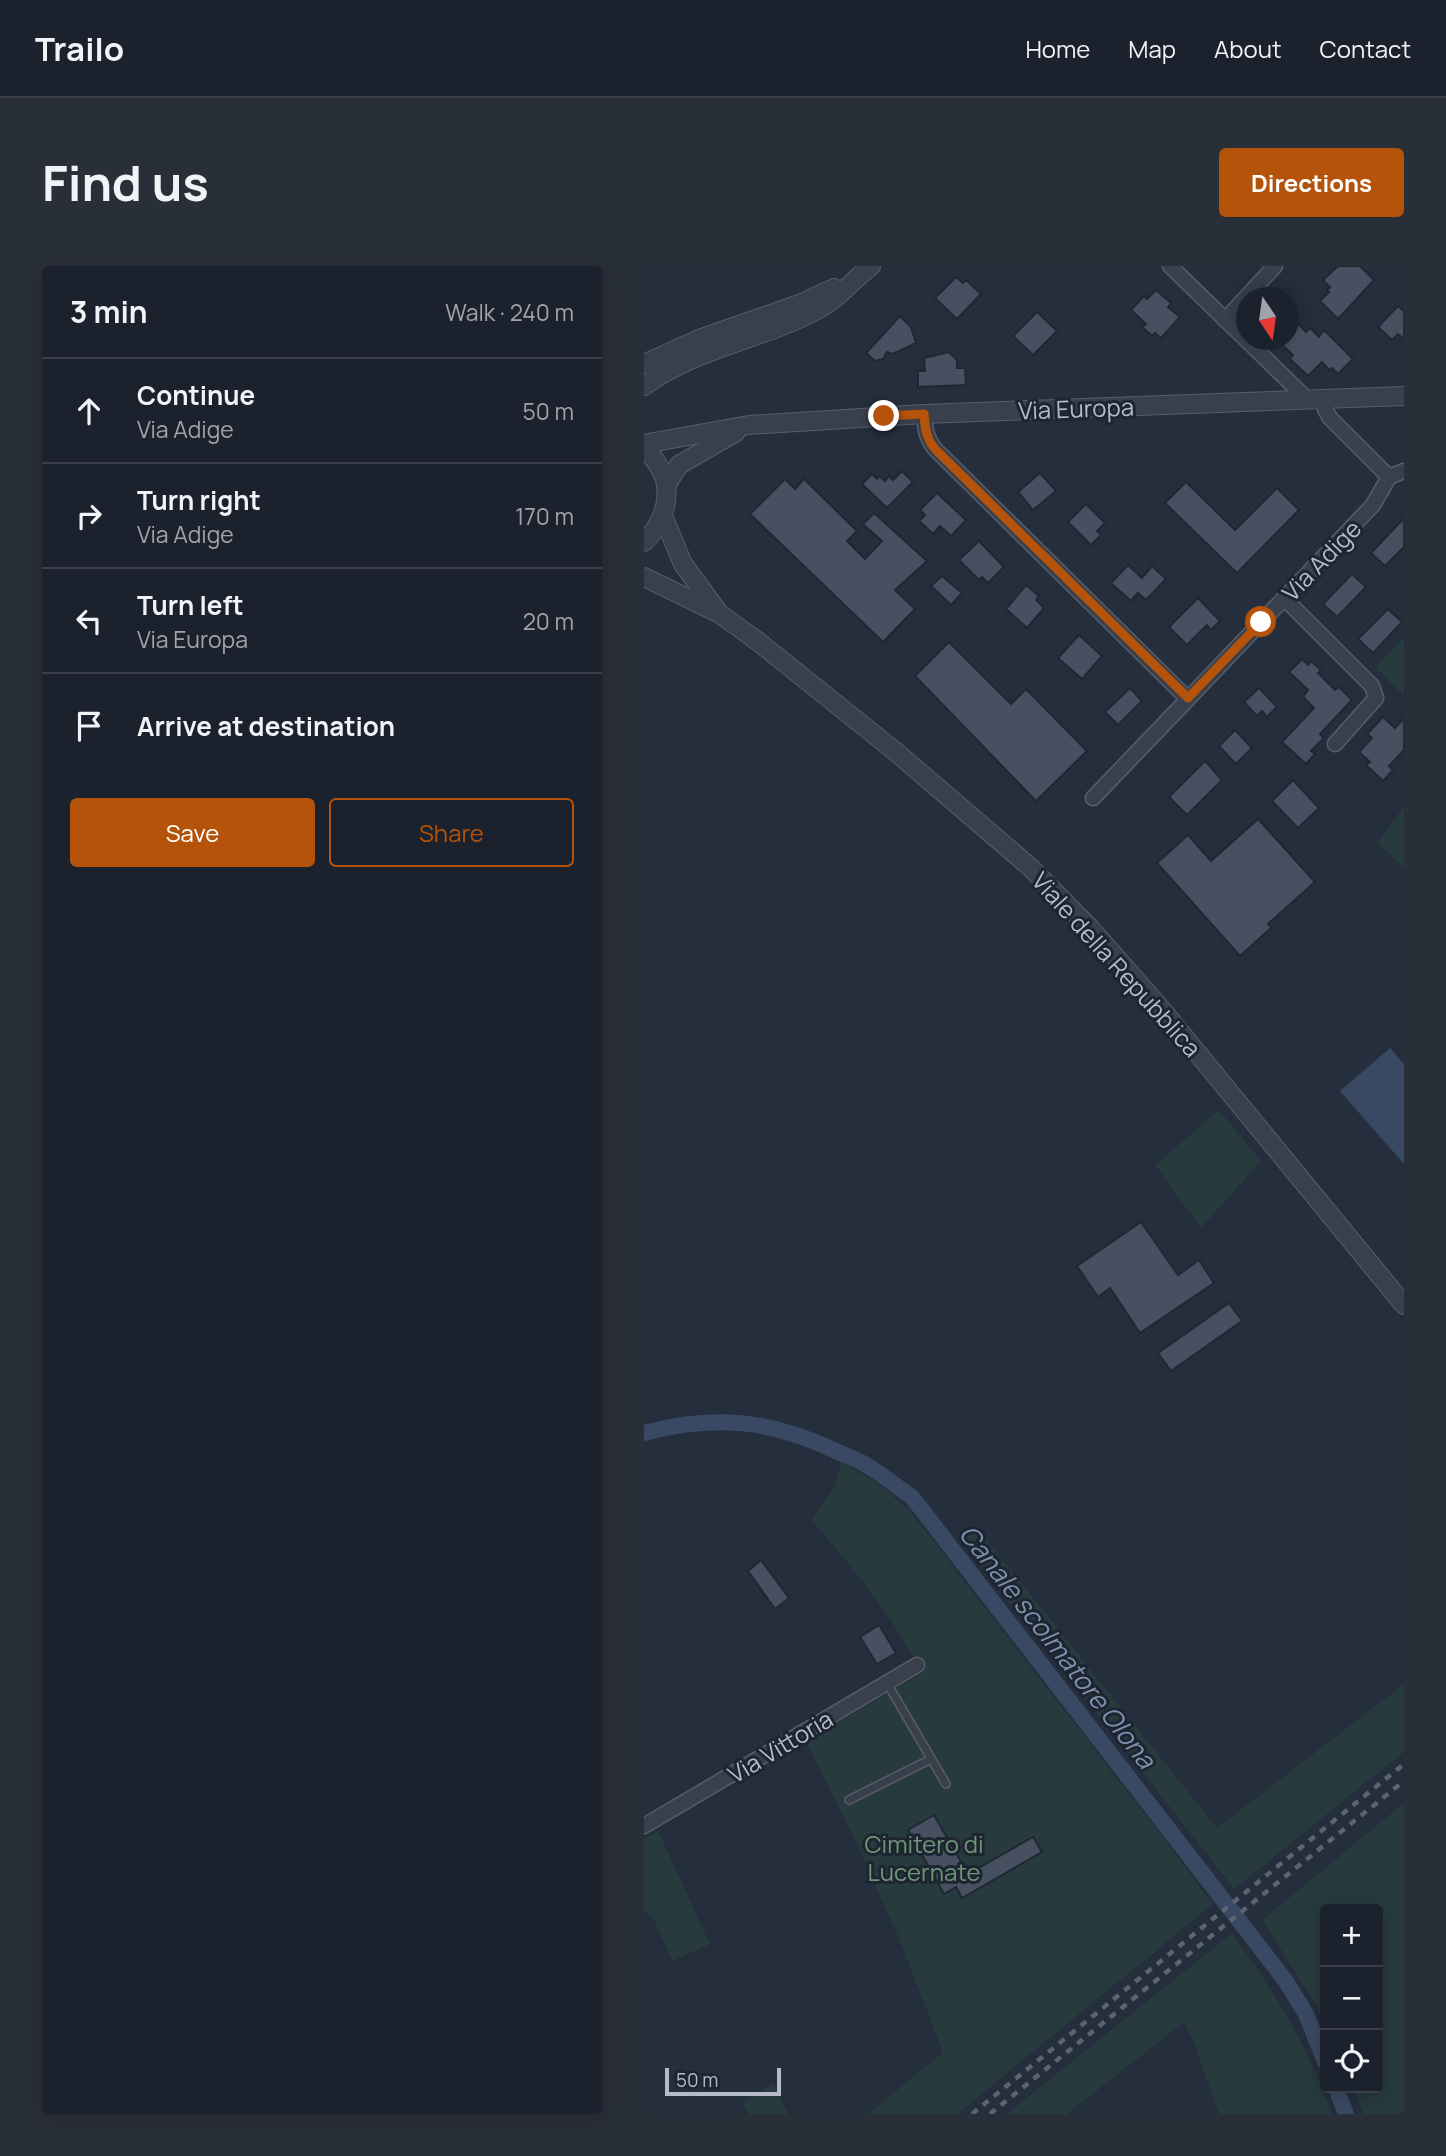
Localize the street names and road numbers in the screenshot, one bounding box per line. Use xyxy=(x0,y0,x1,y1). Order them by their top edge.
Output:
street label: Via Europa xyxy=(1018,389,1134,427)
street label: Via Adige xyxy=(1274,512,1368,608)
street label: Viale della Repubblica xyxy=(1025,864,1209,1064)
street label: Via Vittoria xyxy=(721,1702,839,1790)

